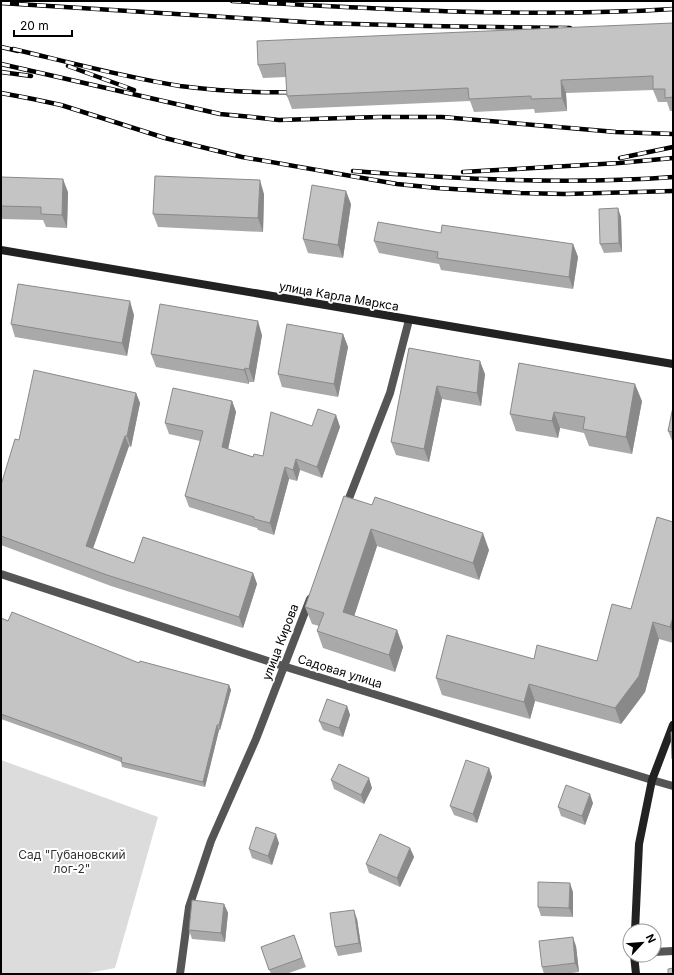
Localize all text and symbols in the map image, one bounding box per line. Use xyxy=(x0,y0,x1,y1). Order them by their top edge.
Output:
scale bar xyxy=(14,12,72,38)
text: 20 m xyxy=(20,18,49,33)
street label: улица Карла Маркса xyxy=(278,278,400,314)
street label: улица Кирова xyxy=(259,602,301,682)
street label: Садовая улица xyxy=(296,651,384,691)
park label: Сад "Губановский лог-2" xyxy=(18,847,126,876)
north arrow xyxy=(622,923,662,963)
text: N xyxy=(643,932,659,945)

